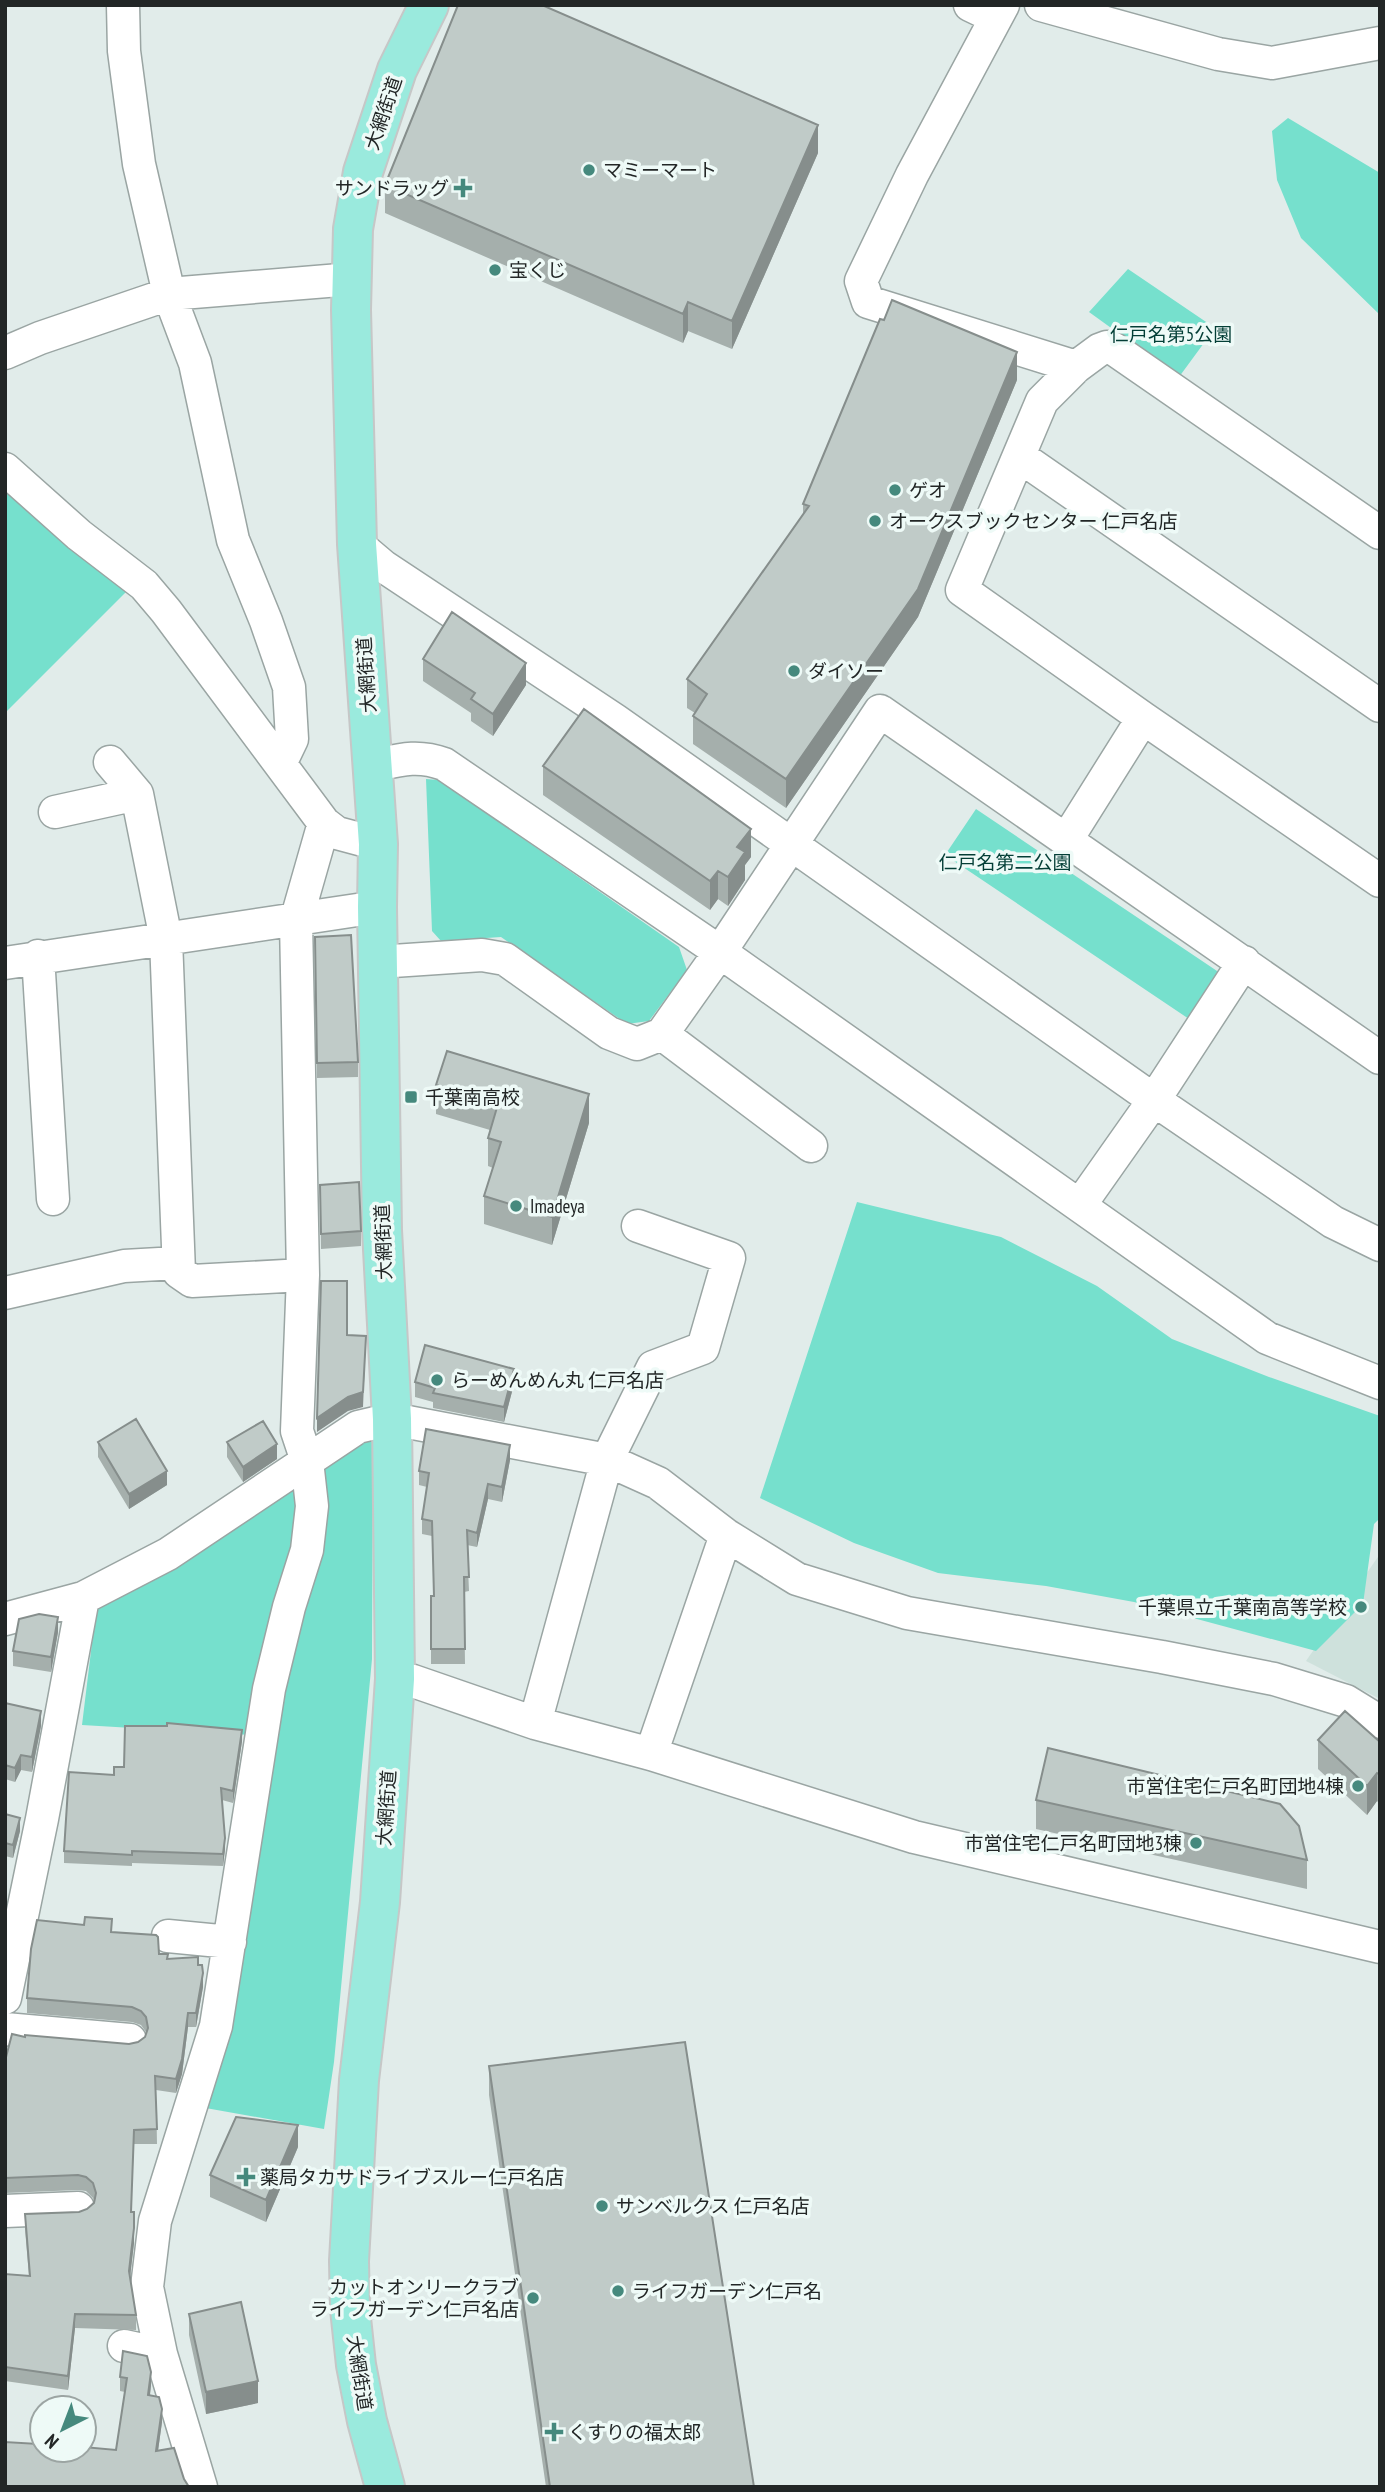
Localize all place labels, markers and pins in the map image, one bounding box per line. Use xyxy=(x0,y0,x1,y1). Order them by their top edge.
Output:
place label: マミーマート xyxy=(603,158,717,182)
marker: マミーマート xyxy=(581,162,597,178)
place label: サンドラッグ xyxy=(335,176,449,200)
marker: サンドラッグ xyxy=(455,180,471,196)
place label: 宝くじ xyxy=(509,258,566,282)
marker: 宝くじ xyxy=(487,262,503,278)
place label: ゲオ xyxy=(909,478,947,502)
marker: ゲオ xyxy=(887,482,903,498)
place label: オークスブックセンター 仁戸名店 xyxy=(889,509,1177,533)
marker: オークスブックセンター 仁戸名店 xyxy=(867,513,883,529)
place label: ダイソー xyxy=(808,659,884,683)
marker: ダイソー xyxy=(786,663,802,679)
place label: 千葉南高校 xyxy=(425,1085,520,1109)
marker: 千葉南高校 xyxy=(403,1089,419,1105)
place label: Imadeya xyxy=(530,1194,585,1218)
marker: Imadeya xyxy=(508,1198,524,1214)
place label: らーめんめん丸 仁戸名店 xyxy=(451,1368,664,1392)
marker: らーめんめん丸 仁戸名店 xyxy=(429,1372,445,1388)
place label: 千葉県立千葉南高等学校 xyxy=(1138,1595,1347,1619)
marker: 千葉県立千葉南高等学校 xyxy=(1353,1599,1369,1615)
place label: 市営住宅仁戸名町団地4棟 xyxy=(1126,1774,1344,1798)
marker: 市営住宅仁戸名町団地4棟 xyxy=(1350,1778,1366,1794)
place label: 市営住宅仁戸名町団地3棟 xyxy=(964,1831,1182,1855)
marker: 市営住宅仁戸名町団地3棟 xyxy=(1188,1835,1204,1851)
place label: 薬局タカサドライブスルー仁戸名店 xyxy=(260,2165,564,2189)
marker: 薬局タカサドライブスルー仁戸名店 xyxy=(238,2169,254,2185)
place label: サンベルクス 仁戸名店 xyxy=(616,2194,809,2218)
marker: サンベルクス 仁戸名店 xyxy=(594,2198,610,2214)
place label: カットオンリークラブ ライフガーデン仁戸名店 xyxy=(310,2275,519,2321)
place label: ライフガーデン仁戸名 xyxy=(632,2279,822,2303)
marker: ライフガーデン仁戸名 xyxy=(610,2283,626,2299)
marker: カットオンリークラブ ライフガーデン仁戸名店 xyxy=(525,2290,541,2306)
place label: くすりの福太郎 xyxy=(568,2420,701,2444)
marker: くすりの福太郎 xyxy=(546,2424,562,2440)

